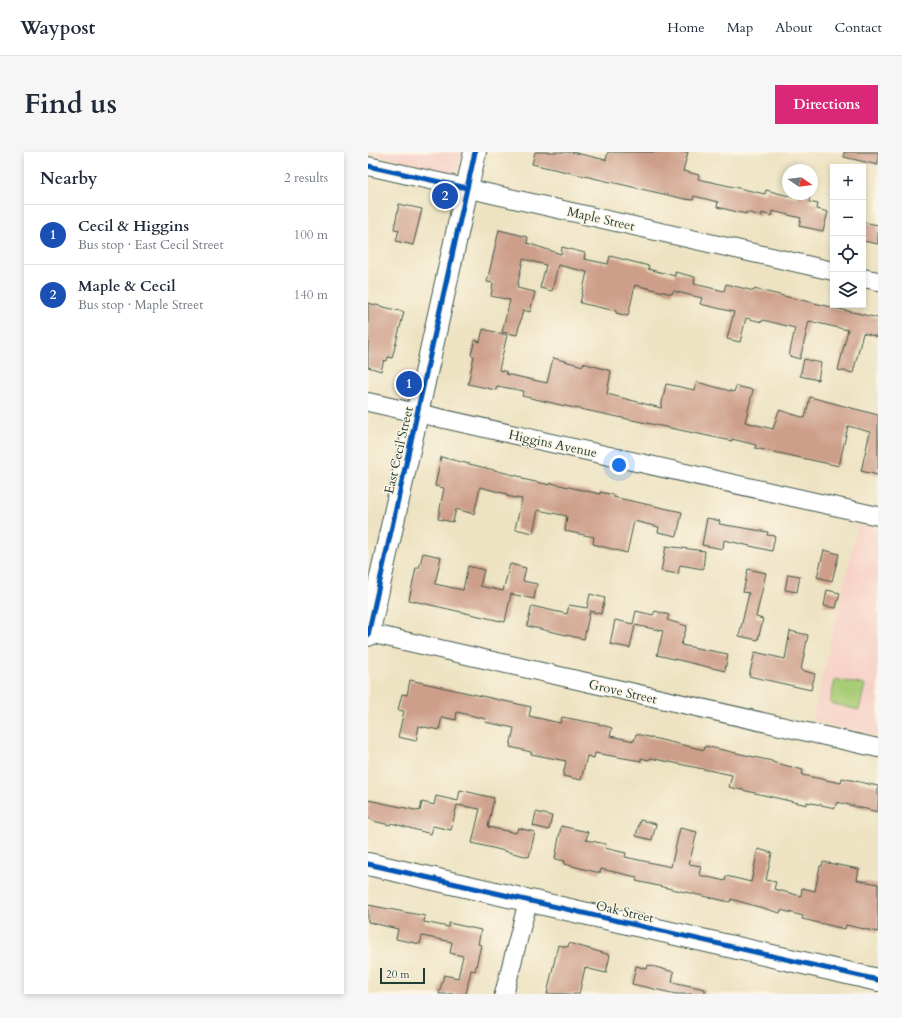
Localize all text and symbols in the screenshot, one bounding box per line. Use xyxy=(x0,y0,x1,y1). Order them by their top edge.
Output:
text: Waypost xyxy=(20,15,95,41)
text: Home xyxy=(667,18,705,37)
text: Map xyxy=(727,18,753,37)
text: About xyxy=(775,18,812,37)
text: Contact xyxy=(834,18,882,37)
text: Find us xyxy=(24,85,117,123)
button: Directions xyxy=(775,85,878,124)
north arrow xyxy=(782,164,818,200)
map controls xyxy=(830,164,866,308)
button: + xyxy=(830,164,866,200)
text: Nearby xyxy=(40,167,97,190)
text: 2 results xyxy=(284,169,328,187)
pin: 2 xyxy=(432,181,458,211)
button: − xyxy=(830,200,866,236)
street label: Maple Street xyxy=(565,202,636,235)
text: Cecil & Higgins xyxy=(78,216,189,236)
text: 1 xyxy=(50,226,56,244)
text: 100 m xyxy=(294,226,328,244)
text: Bus stop · East Cecil Street xyxy=(78,236,224,254)
button: locate xyxy=(830,236,866,272)
button: layers xyxy=(830,272,866,308)
text: Maple & Cecil xyxy=(78,276,176,296)
text: 2 xyxy=(50,286,56,304)
text: 140 m xyxy=(294,286,328,304)
text: Bus stop · Maple Street xyxy=(78,296,203,314)
pin: 1 xyxy=(396,369,422,399)
street label: East Cecil Street xyxy=(380,405,418,496)
street label: Higgins Avenue xyxy=(507,426,599,462)
your location xyxy=(609,455,629,475)
street label: Grove Street xyxy=(587,675,659,709)
street label: Oak Street xyxy=(594,897,655,927)
scale bar xyxy=(380,966,425,985)
text: 20 m xyxy=(386,967,410,982)

